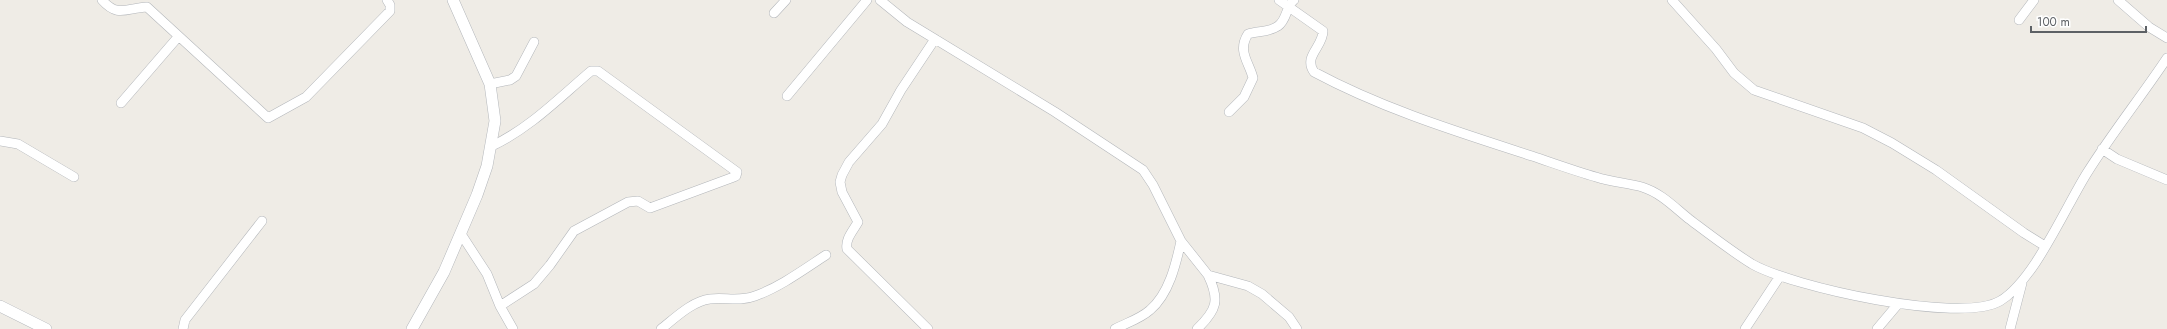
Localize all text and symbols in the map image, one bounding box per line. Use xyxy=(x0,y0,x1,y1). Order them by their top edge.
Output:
scale bar xyxy=(2031,8,2146,34)
text: 100 m xyxy=(2037,13,2070,31)

